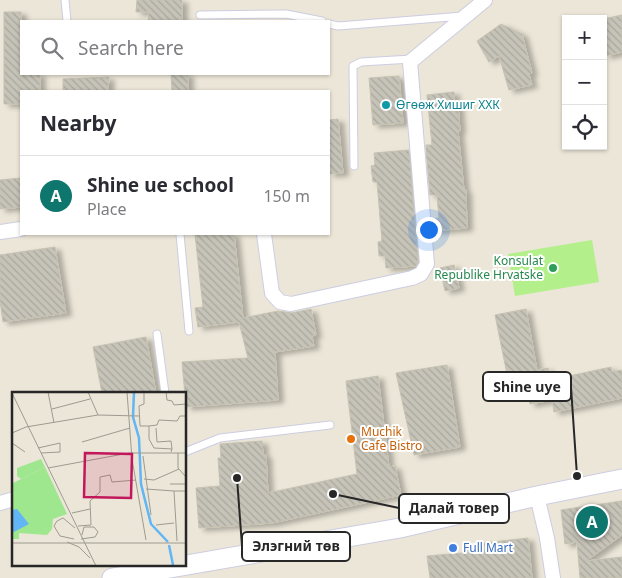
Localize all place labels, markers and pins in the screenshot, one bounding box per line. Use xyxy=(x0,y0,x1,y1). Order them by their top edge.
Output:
place label: Өгөөж Хишиг ХХК xyxy=(396,96,500,113)
marker: Өгөөж Хишиг ХХК xyxy=(380,99,392,111)
place label: Konsulat Republike Hrvatske xyxy=(434,252,544,283)
marker: Konsulat Republike Hrvatske xyxy=(547,262,559,274)
callout: Shine uye xyxy=(483,372,571,401)
place label: Muchik Cafe Bistro xyxy=(361,423,422,454)
marker: Muchik Cafe Bistro xyxy=(345,433,357,445)
callout: Далай товер xyxy=(399,494,509,523)
pin: A xyxy=(576,503,608,541)
callout: Элэгний төв xyxy=(242,532,350,561)
place label: Full Mart xyxy=(463,539,514,556)
marker: Full Mart xyxy=(447,542,459,554)

